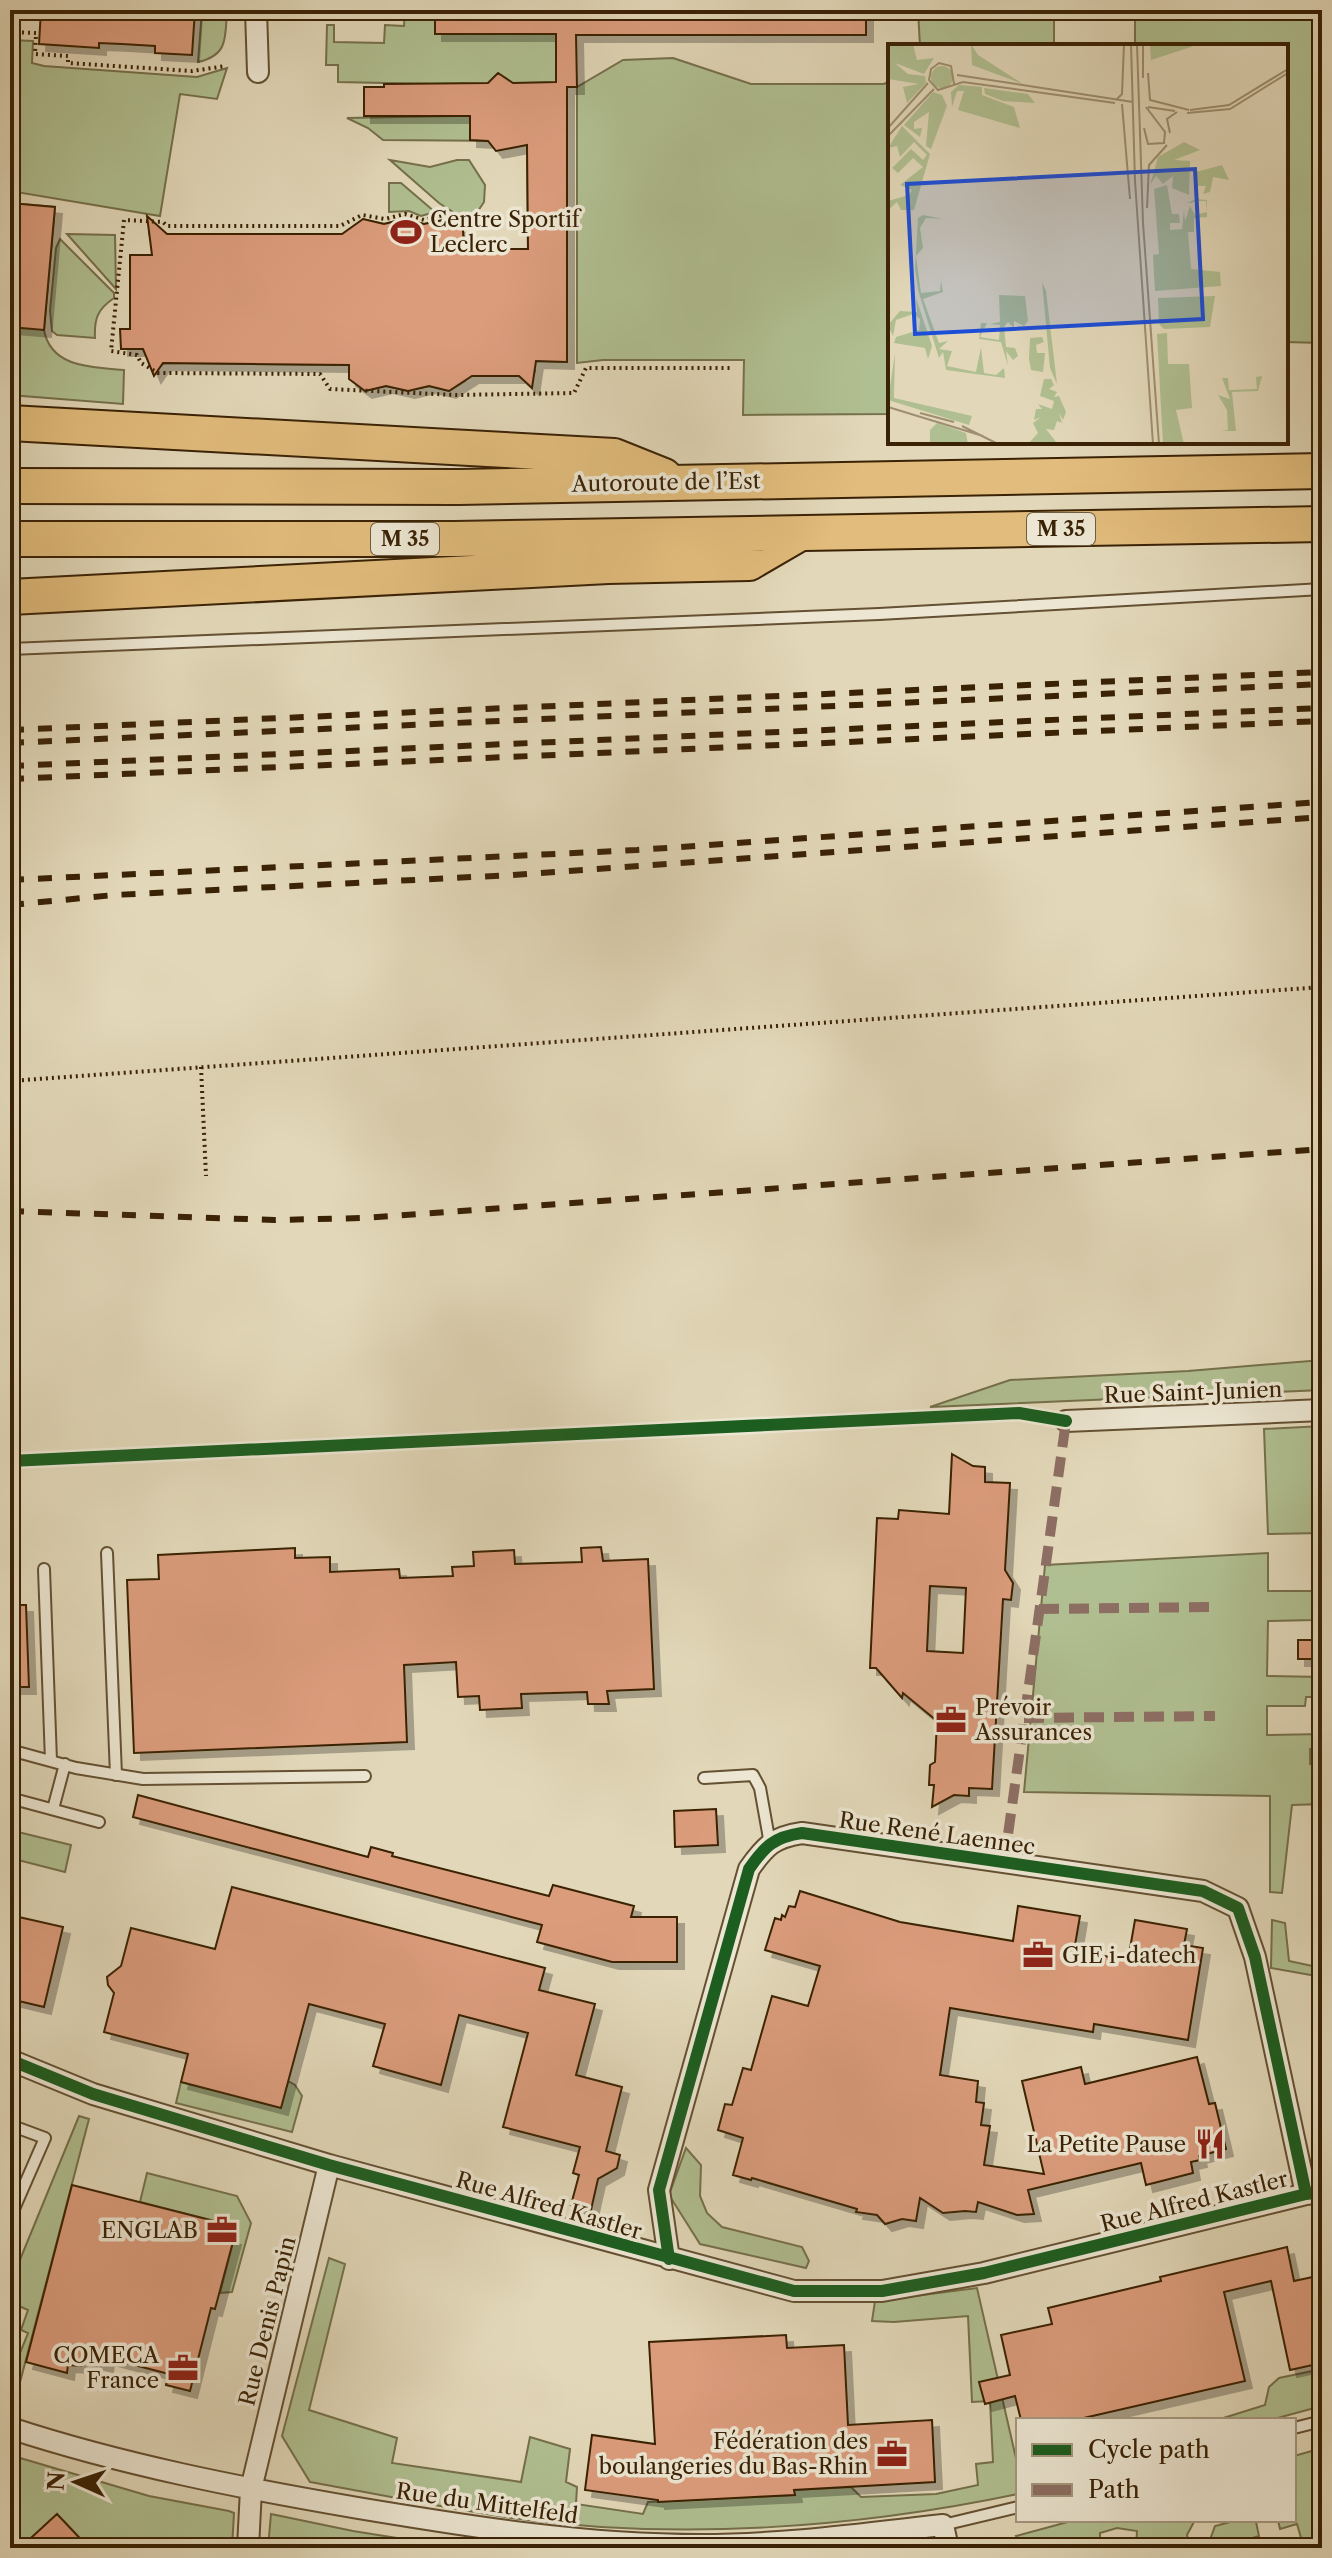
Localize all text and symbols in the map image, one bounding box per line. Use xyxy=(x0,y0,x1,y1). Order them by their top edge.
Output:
inset map xyxy=(888,44,1288,444)
place label: Centre Sportif Leclerc xyxy=(430,206,583,258)
sports icon: Centre Sportif Leclerc xyxy=(389,215,423,249)
street label: Autoroute de l’Est xyxy=(570,467,761,498)
road number: M 35 xyxy=(1027,513,1095,545)
road number: M 35 xyxy=(371,523,439,555)
street label: Rue Saint-Junien xyxy=(1103,1376,1283,1409)
place label: Prévoir Assurances xyxy=(974,1694,1092,1746)
office icon: Prévoir Assurances xyxy=(934,1703,968,1737)
street label: Rue René Laennec xyxy=(837,1806,1037,1861)
office icon: GIE i-datech xyxy=(1021,1938,1055,1972)
place label: GIE i-datech xyxy=(1062,1942,1196,1969)
restaurant icon: La Petite Pause xyxy=(1193,2127,1227,2161)
place label: La Petite Pause xyxy=(1026,2131,1186,2158)
street label: Rue Alfred Kastler xyxy=(1098,2165,1291,2238)
street label: Rue Alfred Kastler xyxy=(453,2166,645,2245)
office icon: ENGLAB xyxy=(205,2213,239,2247)
place label: ENGLAB xyxy=(101,2217,198,2244)
street label: Rue Denis Papin xyxy=(233,2233,302,2409)
place label: COMECA France xyxy=(53,2342,160,2394)
office icon: COMECA France xyxy=(166,2351,200,2385)
legend xyxy=(1016,2418,1296,2522)
place label: Fédération des boulangeries du Bas-Rhin xyxy=(599,2428,868,2480)
text: Cycle path xyxy=(1088,2435,1210,2464)
office icon: Fédération des boulangeries du Bas-Rhin xyxy=(875,2437,909,2471)
north arrow xyxy=(36,2442,116,2522)
text: N xyxy=(43,2471,71,2491)
text: Path xyxy=(1088,2475,1140,2504)
street label: Rue du Mittelfeld xyxy=(394,2477,580,2530)

